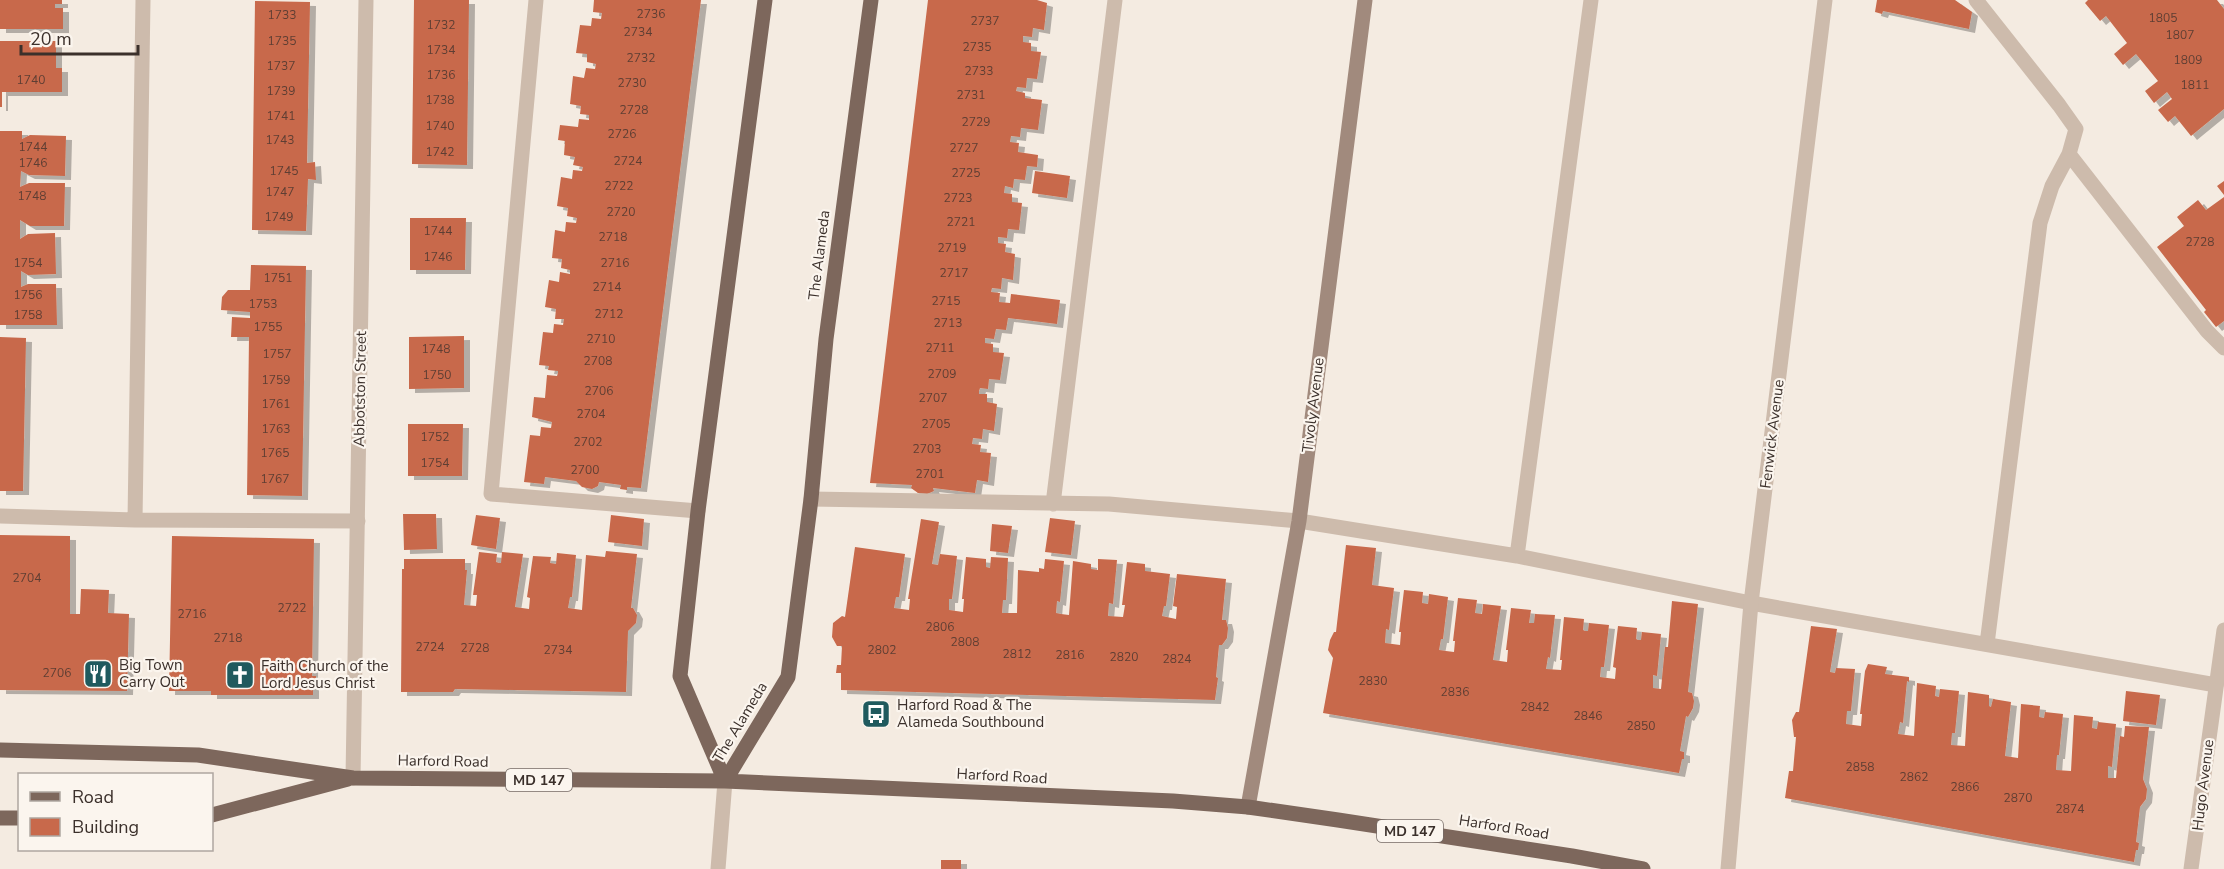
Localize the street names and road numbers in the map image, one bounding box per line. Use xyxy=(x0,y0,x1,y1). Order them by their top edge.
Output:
street label: The Alameda xyxy=(804,209,834,301)
street label: Abbotston Street xyxy=(349,330,371,447)
street label: Tivoly Avenue xyxy=(1297,356,1329,454)
street label: Fenwick Avenue xyxy=(1755,378,1789,490)
street label: The Alameda xyxy=(708,678,772,766)
street label: Hugo Avenue xyxy=(2187,738,2219,832)
street label: Harford Road xyxy=(397,750,489,772)
street label: Harford Road xyxy=(956,764,1048,788)
road number: MD 147 xyxy=(506,769,572,791)
street label: Harford Road xyxy=(1457,810,1551,844)
road number: MD 147 xyxy=(1377,820,1443,842)

